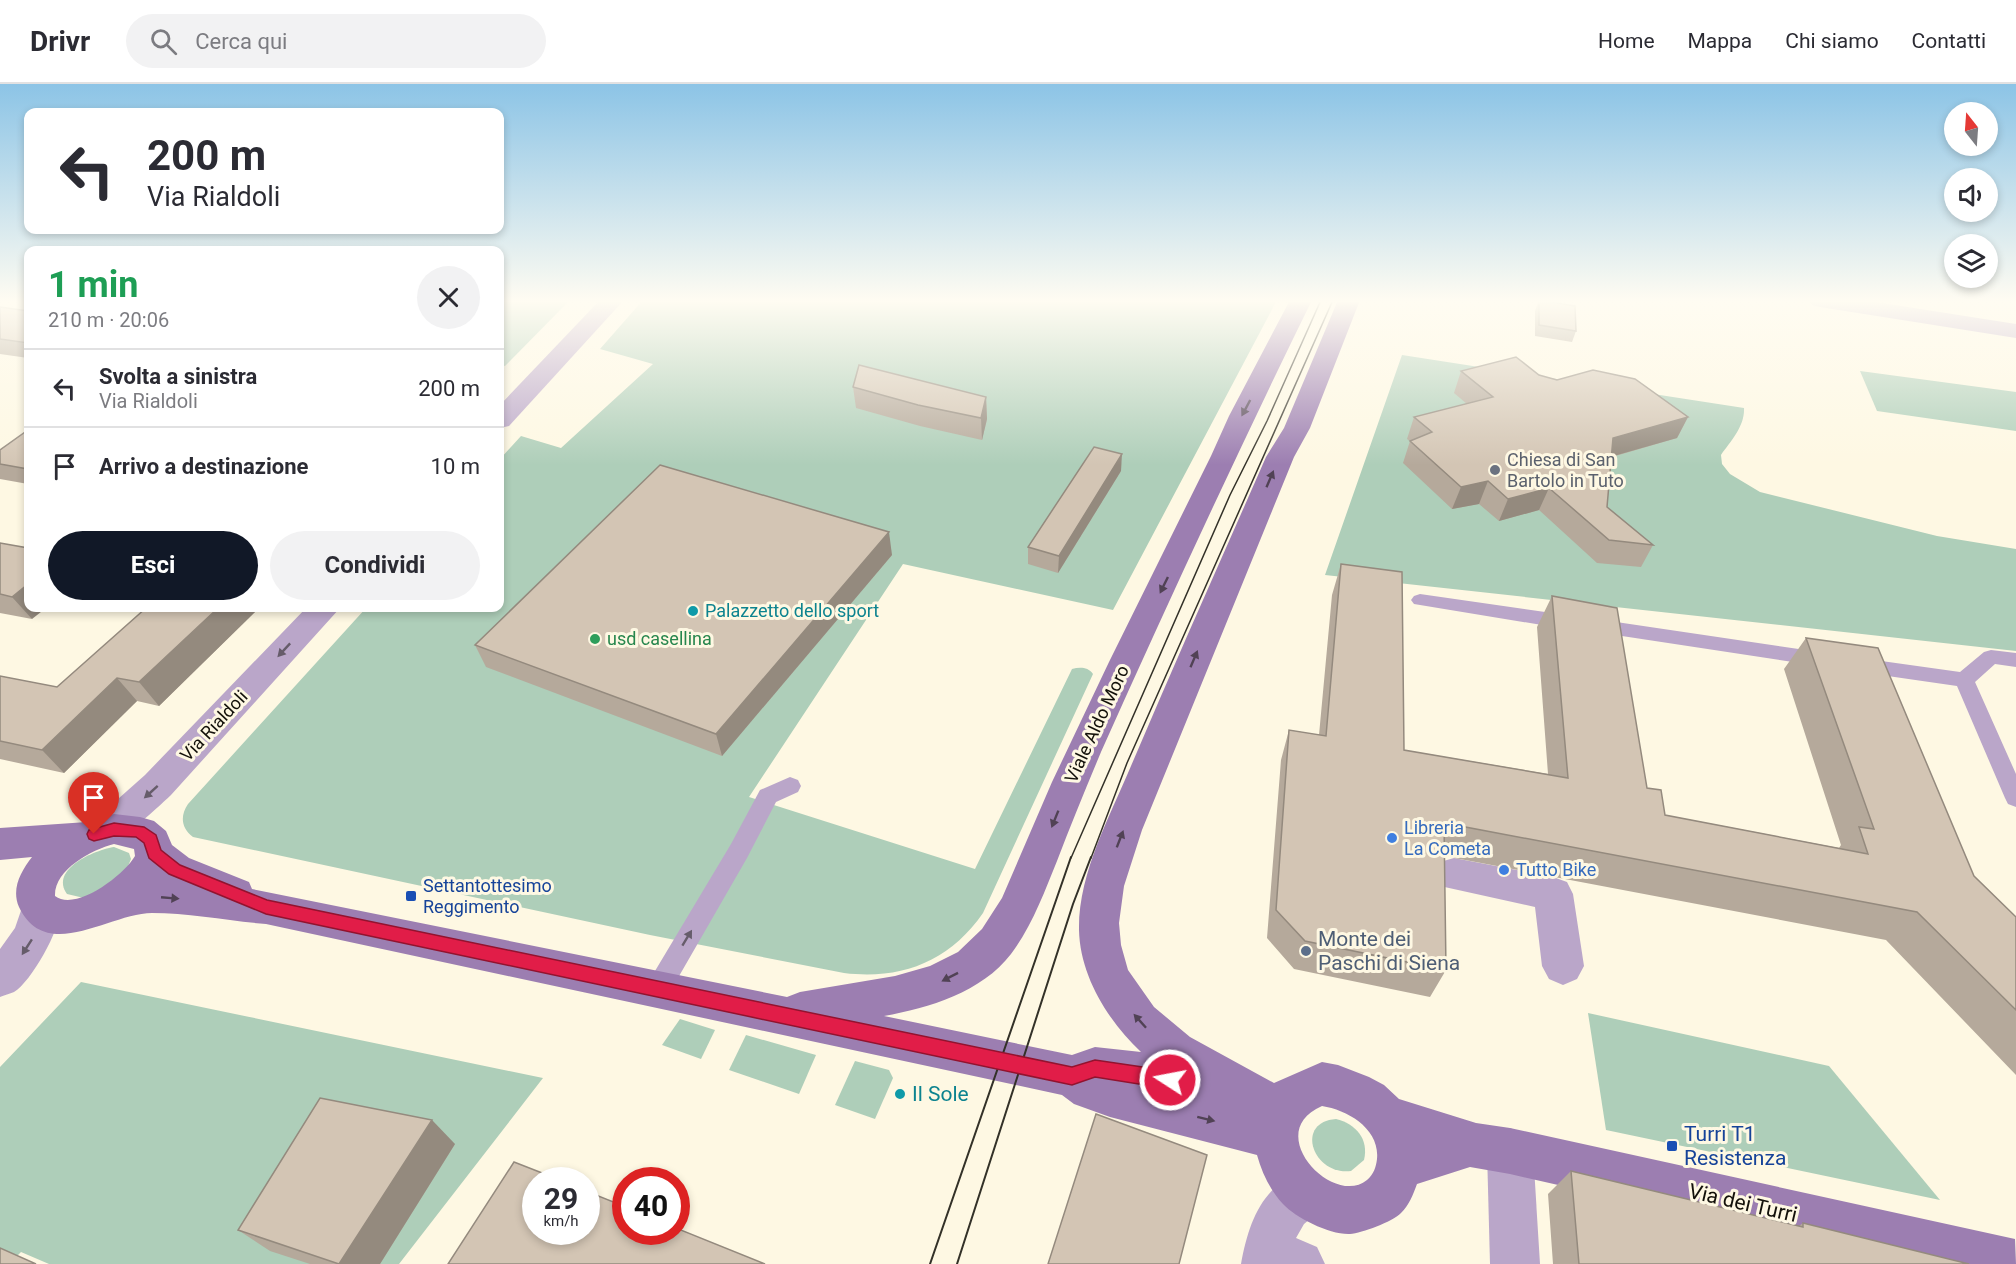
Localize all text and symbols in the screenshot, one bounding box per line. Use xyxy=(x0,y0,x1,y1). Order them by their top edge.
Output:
search box xyxy=(126,14,546,68)
text: Drivr xyxy=(30,25,90,58)
icon: search xyxy=(147,25,180,58)
text: Cerca qui xyxy=(195,29,287,54)
text: Home xyxy=(1598,29,1655,53)
text: Mappa xyxy=(1688,29,1752,53)
text: Chi siamo xyxy=(1785,29,1879,53)
text: Contatti xyxy=(1912,29,1986,53)
north arrow xyxy=(1944,102,1998,156)
map controls xyxy=(1944,102,1998,288)
text: 200 m xyxy=(147,131,266,180)
icon: left xyxy=(48,132,126,210)
button: sound xyxy=(1944,168,1998,222)
text: Via Rialdoli xyxy=(147,181,280,213)
button: layers xyxy=(1944,234,1998,288)
text: 1 min xyxy=(48,264,139,306)
button: close xyxy=(417,266,480,329)
text: 210 m · 20:06 xyxy=(48,308,169,332)
text: Svolta a sinistra xyxy=(99,364,257,389)
icon: left xyxy=(48,372,81,405)
text: 200 m xyxy=(418,376,480,401)
text: Via Rialdoli xyxy=(99,389,198,413)
one-way arrow xyxy=(1241,400,1251,417)
place label: Chiesa di San Bartolo in Tuto xyxy=(1507,449,1624,491)
icon: arrive xyxy=(48,450,81,483)
text: Arrivo a destinazione xyxy=(99,454,308,479)
text: 10 m xyxy=(431,454,480,479)
marker: Chiesa di San Bartolo in Tuto xyxy=(1488,463,1502,477)
one-way arrow xyxy=(1265,470,1275,488)
button: Esci xyxy=(48,531,258,600)
button: Condividi xyxy=(270,531,480,600)
one-way arrow xyxy=(1159,576,1168,593)
place label: Palazzetto dello sport xyxy=(705,600,879,621)
marker: Palazzetto dello sport xyxy=(686,604,700,618)
place label: usd casellina xyxy=(607,628,712,649)
marker: usd casellina xyxy=(588,632,602,646)
one-way arrow xyxy=(278,643,292,657)
one-way arrow xyxy=(1190,650,1200,668)
street label: Viale Aldo Moro xyxy=(1060,662,1133,786)
street label: Via Rialdoli xyxy=(176,686,252,765)
pin xyxy=(68,772,119,834)
icon: arrive xyxy=(77,781,110,814)
one-way arrow xyxy=(143,785,158,799)
one-way arrow xyxy=(1050,810,1060,828)
place label: Libreria La Cometa xyxy=(1404,817,1491,859)
one-way arrow xyxy=(1116,830,1126,848)
marker: Libreria La Cometa xyxy=(1385,831,1399,845)
place label: Tutto Bike xyxy=(1516,859,1596,880)
marker: Tutto Bike xyxy=(1497,863,1511,877)
place label: Settantottesimo Reggimento xyxy=(423,875,552,917)
marker: Settantottesimo Reggimento xyxy=(404,889,418,903)
one-way arrow xyxy=(160,893,179,903)
place label: Monte dei Paschi di Siena xyxy=(1318,927,1460,975)
one-way arrow xyxy=(682,930,693,946)
one-way arrow xyxy=(21,938,33,954)
marker: Monte dei Paschi di Siena xyxy=(1299,944,1313,958)
one-way arrow xyxy=(942,972,959,981)
one-way arrow xyxy=(1134,1014,1147,1029)
position arrow xyxy=(1138,1048,1202,1112)
place label: Il Sole xyxy=(912,1082,969,1106)
marker: Il Sole xyxy=(893,1087,907,1101)
one-way arrow xyxy=(1198,1115,1216,1124)
place label: Turri T1 Resistenza xyxy=(1684,1122,1786,1170)
marker: Turri T1 Resistenza xyxy=(1665,1139,1679,1153)
speed limit sign: 40 xyxy=(612,1167,690,1245)
street label: Via dei Turri xyxy=(1686,1179,1800,1227)
text: 29 xyxy=(544,1181,578,1216)
text: km/h xyxy=(543,1212,579,1230)

